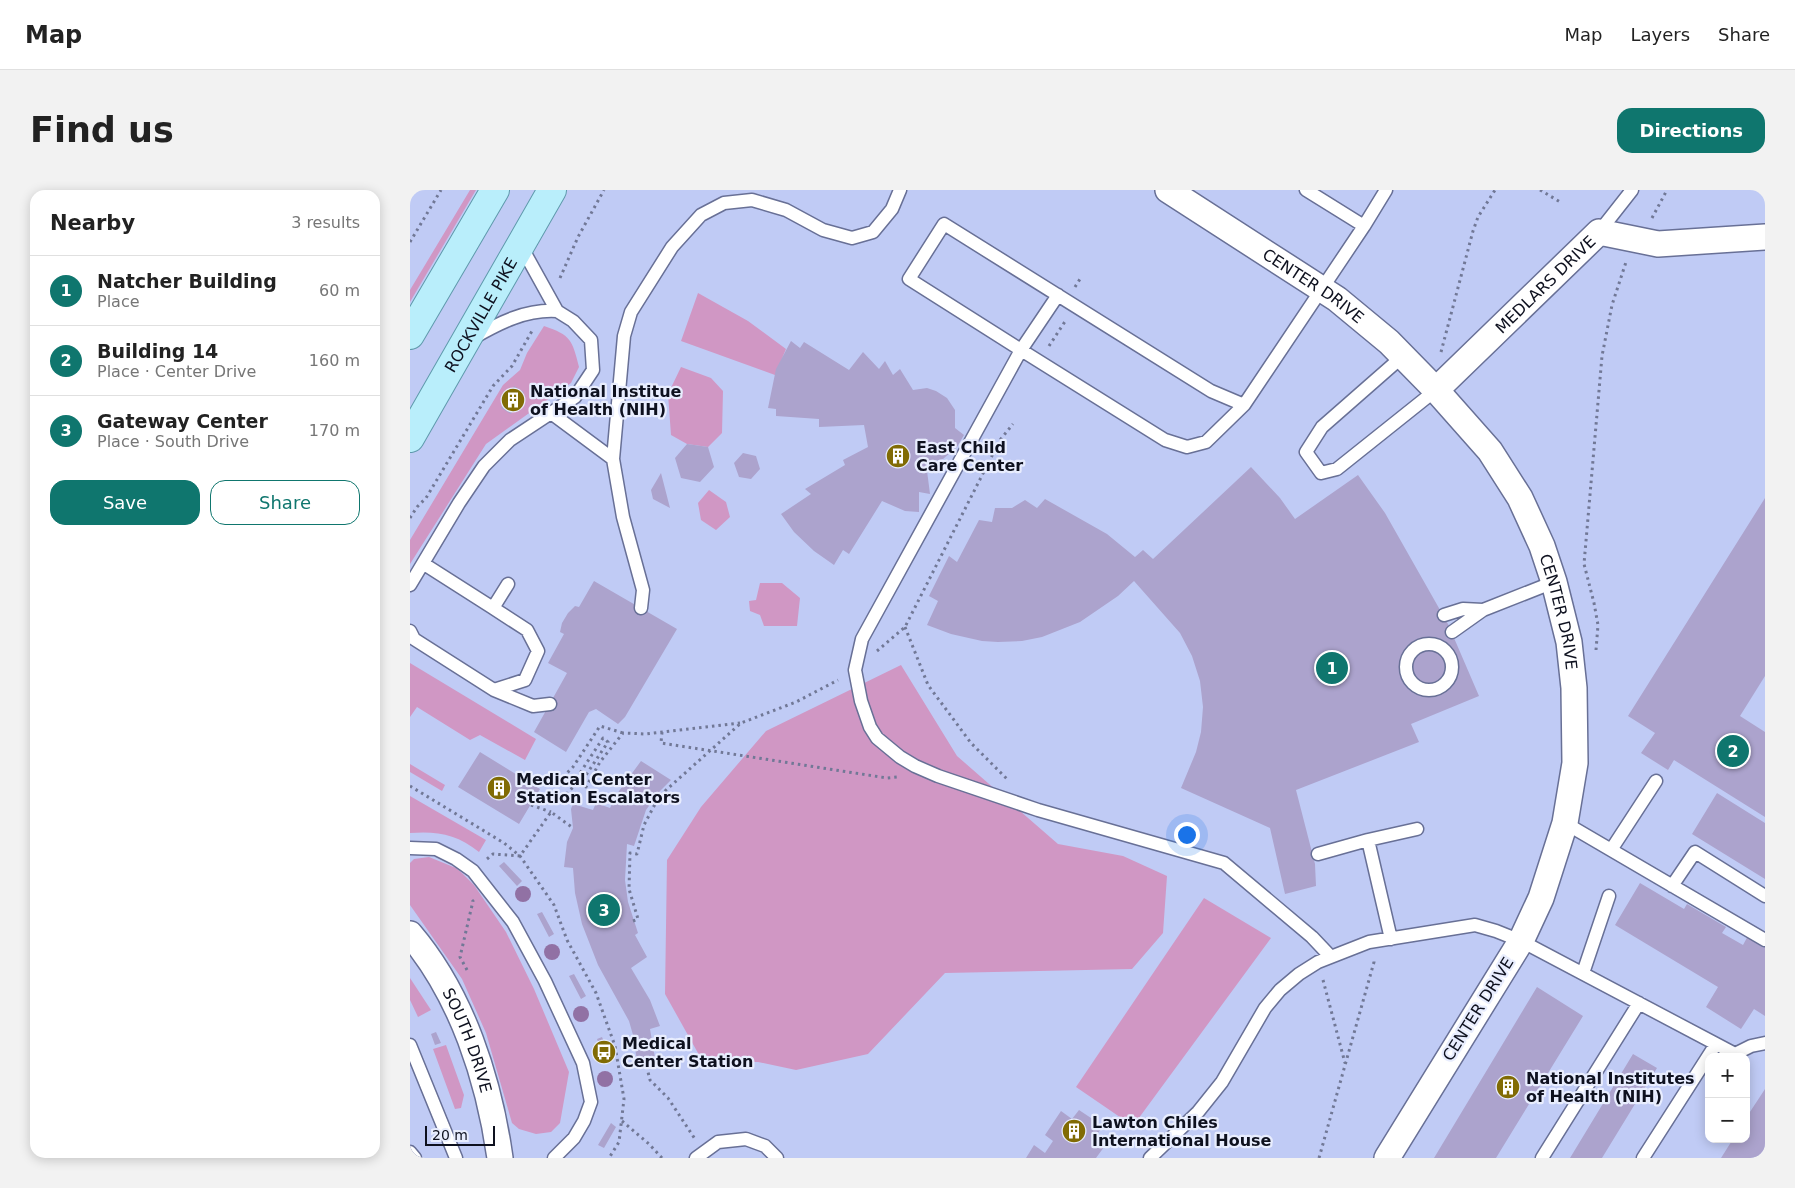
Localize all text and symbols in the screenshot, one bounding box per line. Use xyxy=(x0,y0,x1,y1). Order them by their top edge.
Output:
text: Map xyxy=(25,21,82,49)
text: Map xyxy=(1564,24,1602,45)
text: Layers xyxy=(1630,24,1690,45)
text: Share xyxy=(1718,24,1770,45)
button: Directions xyxy=(1617,108,1765,153)
text: Find us xyxy=(30,110,174,150)
text: Nearby xyxy=(50,211,135,235)
text: 3 results xyxy=(291,213,360,232)
street label: MEDLARS DRIVE xyxy=(1491,231,1599,337)
street label: CENTER DRIVE xyxy=(1259,244,1368,327)
street label: ROCKVILLE PIKE xyxy=(440,254,521,376)
text: Natcher Building xyxy=(97,270,277,292)
text: 1 xyxy=(60,281,72,300)
text: 60 m xyxy=(319,281,360,300)
text: Place xyxy=(97,292,140,311)
text: Building 14 xyxy=(97,340,218,362)
text: 2 xyxy=(60,351,72,370)
text: 160 m xyxy=(309,351,360,370)
text: Place · Center Drive xyxy=(97,362,256,381)
place label: National Institue of Health (NIH) xyxy=(530,382,682,419)
building icon: National Institue of Health (NIH) xyxy=(500,387,526,413)
text: Gateway Center xyxy=(97,410,268,432)
text: 3 xyxy=(60,421,72,440)
text: 170 m xyxy=(309,421,360,440)
text: Place · South Drive xyxy=(97,432,249,451)
place label: East Child Care Center xyxy=(916,438,1023,475)
building icon: East Child Care Center xyxy=(885,443,911,469)
button: Save xyxy=(50,480,200,525)
button: Share xyxy=(210,480,360,525)
street label: CENTER DRIVE xyxy=(1536,551,1581,671)
pin: 1 xyxy=(1316,649,1348,687)
pin: 2 xyxy=(1717,732,1749,770)
place label: Medical Center Station Escalators xyxy=(516,770,680,807)
building icon: Medical Center Station Escalators xyxy=(486,775,512,801)
your location xyxy=(1174,822,1200,848)
pin: 3 xyxy=(588,891,620,929)
street label: CENTER DRIVE xyxy=(1439,954,1517,1064)
street label: SOUTH DRIVE xyxy=(439,985,496,1095)
place label: Medical Center Station xyxy=(622,1034,753,1071)
bus stop icon: Medical Center Station xyxy=(591,1039,617,1065)
map controls xyxy=(1705,1053,1750,1143)
button: + xyxy=(1705,1053,1750,1098)
place label: National Institutes of Health (NIH) xyxy=(1526,1069,1695,1106)
building icon: National Institutes of Health (NIH) xyxy=(1495,1074,1521,1100)
button: − xyxy=(1705,1098,1750,1143)
place label: Lawton Chiles International House xyxy=(1092,1113,1272,1150)
building icon: Lawton Chiles International House xyxy=(1061,1118,1087,1144)
scale bar xyxy=(425,1123,495,1146)
text: 20 m xyxy=(432,1127,468,1143)

